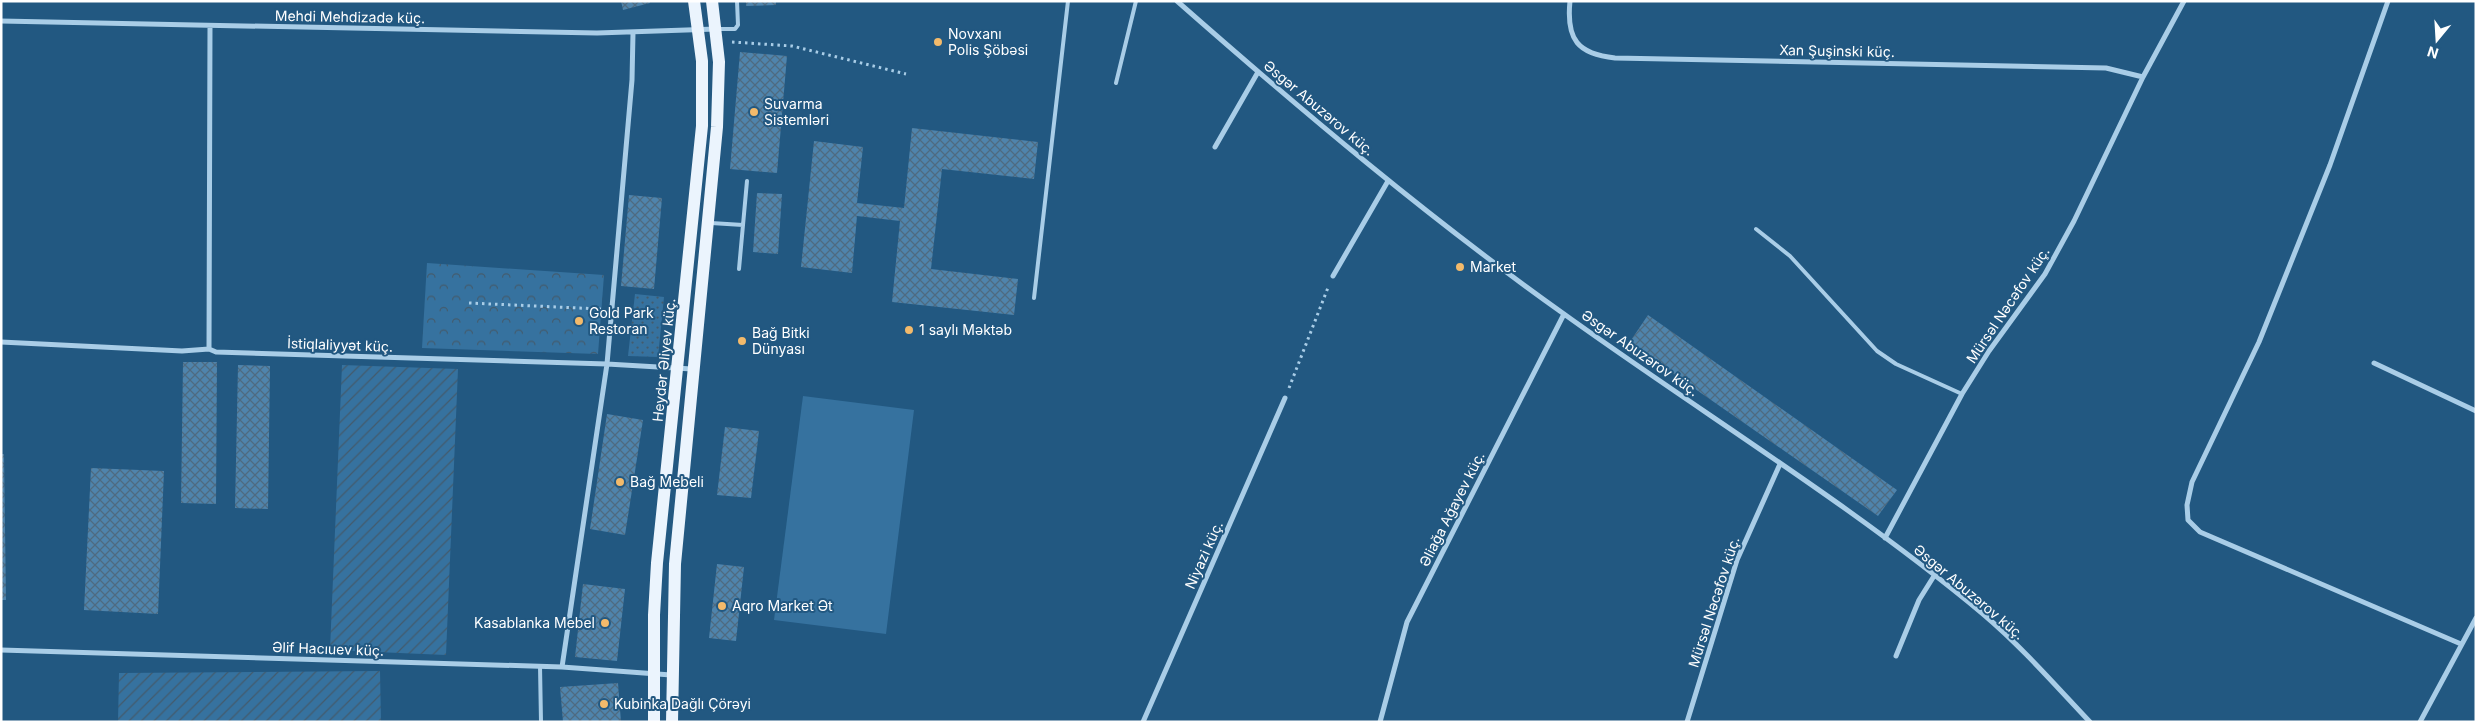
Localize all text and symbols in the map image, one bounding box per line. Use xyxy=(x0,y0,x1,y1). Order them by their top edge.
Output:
street label: Mehdi Mehdizadə küç. xyxy=(275,7,425,26)
north arrow xyxy=(2412,15,2462,65)
place label: Novxanı Polis Şöbəsi xyxy=(948,25,1028,58)
marker: Novxanı Polis Şöbəsi xyxy=(932,36,944,48)
street label: Xan Şuşinski küç. xyxy=(1779,41,1895,60)
text: N xyxy=(2425,43,2441,63)
street label: Əsgər Abuzərov küç. xyxy=(1261,56,1378,159)
place label: Suvarma Sistemləri xyxy=(764,95,829,128)
marker: Suvarma Sistemləri xyxy=(748,106,760,118)
street label: Mürsəl Nəcəfov küç. xyxy=(1962,243,2053,366)
place label: Market xyxy=(1470,258,1517,275)
marker: Market xyxy=(1454,261,1466,273)
street label: Heydər Əliyev küç. xyxy=(649,297,678,423)
place label: Gold Park Restoran xyxy=(589,304,654,337)
street label: Əsgər Abuzərov küç. xyxy=(1578,306,1702,399)
marker: Gold Park Restoran xyxy=(573,315,585,327)
place label: 1 saylı Məktəb xyxy=(919,321,1012,338)
place label: Bağ Bitki Dünyası xyxy=(752,324,810,357)
marker: 1 saylı Məktəb xyxy=(903,324,915,336)
street label: İstiqlaliyyət küç. xyxy=(287,334,393,355)
marker: Bağ Bitki Dünyası xyxy=(736,335,748,347)
street label: Əliağa Ağayev küç. xyxy=(1415,448,1488,569)
place label: Bağ Mebeli xyxy=(630,473,704,490)
marker: Bağ Mebeli xyxy=(614,476,626,488)
street label: Niyazi küç. xyxy=(1181,518,1226,591)
street label: Mürsəl Nəcəfov küç. xyxy=(1684,534,1743,669)
street label: Əsgər Abuzərov küç. xyxy=(1911,540,2028,643)
place label: Aqro Market Ət xyxy=(732,597,833,614)
marker: Aqro Market Ət xyxy=(716,600,728,612)
place label: Kasablanka Mebel xyxy=(474,614,595,631)
marker: Kasablanka Mebel xyxy=(599,617,611,629)
street label: Əlif Hacıuev küç. xyxy=(272,638,384,659)
place label: Kubinka Dağlı Çörəyi xyxy=(614,695,751,712)
marker: Kubinka Dağlı Çörəyi xyxy=(598,698,610,710)

